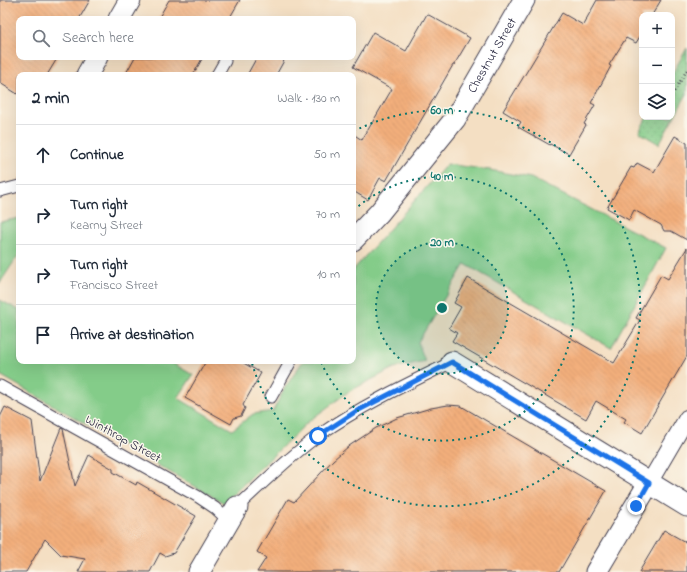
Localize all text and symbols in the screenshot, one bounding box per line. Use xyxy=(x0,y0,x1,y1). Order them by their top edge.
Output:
map controls xyxy=(639,12,675,120)
button: + xyxy=(639,12,675,48)
street label: Chestnut Street xyxy=(463,13,522,97)
search box xyxy=(16,16,356,60)
icon: search xyxy=(30,27,52,49)
text: Search here xyxy=(62,27,134,49)
button: − xyxy=(639,48,675,84)
button: layers xyxy=(639,84,675,120)
text: 2 min xyxy=(32,86,69,111)
text: Walk · 130 m xyxy=(277,89,340,108)
text: 60 m xyxy=(430,102,454,120)
icon: ahead xyxy=(32,144,54,166)
text: Continue xyxy=(70,144,124,166)
text: 50 m xyxy=(314,145,340,164)
text: 40 m xyxy=(430,168,454,186)
text: Turn right xyxy=(70,194,128,216)
icon: right xyxy=(32,204,54,226)
text: 70 m xyxy=(316,205,340,224)
text: Kearny Street xyxy=(70,216,143,235)
text: 20 m xyxy=(429,234,454,252)
text: Turn right xyxy=(70,254,128,276)
icon: right xyxy=(32,264,54,286)
text: 10 m xyxy=(317,265,340,284)
text: Francisco Street xyxy=(70,276,158,295)
centre of rings xyxy=(435,301,449,315)
icon: arrive xyxy=(32,324,54,346)
text: Arrive at destination xyxy=(70,324,194,346)
street label: Winthrop Street xyxy=(82,410,165,468)
route start xyxy=(309,427,327,445)
route end xyxy=(627,497,645,515)

